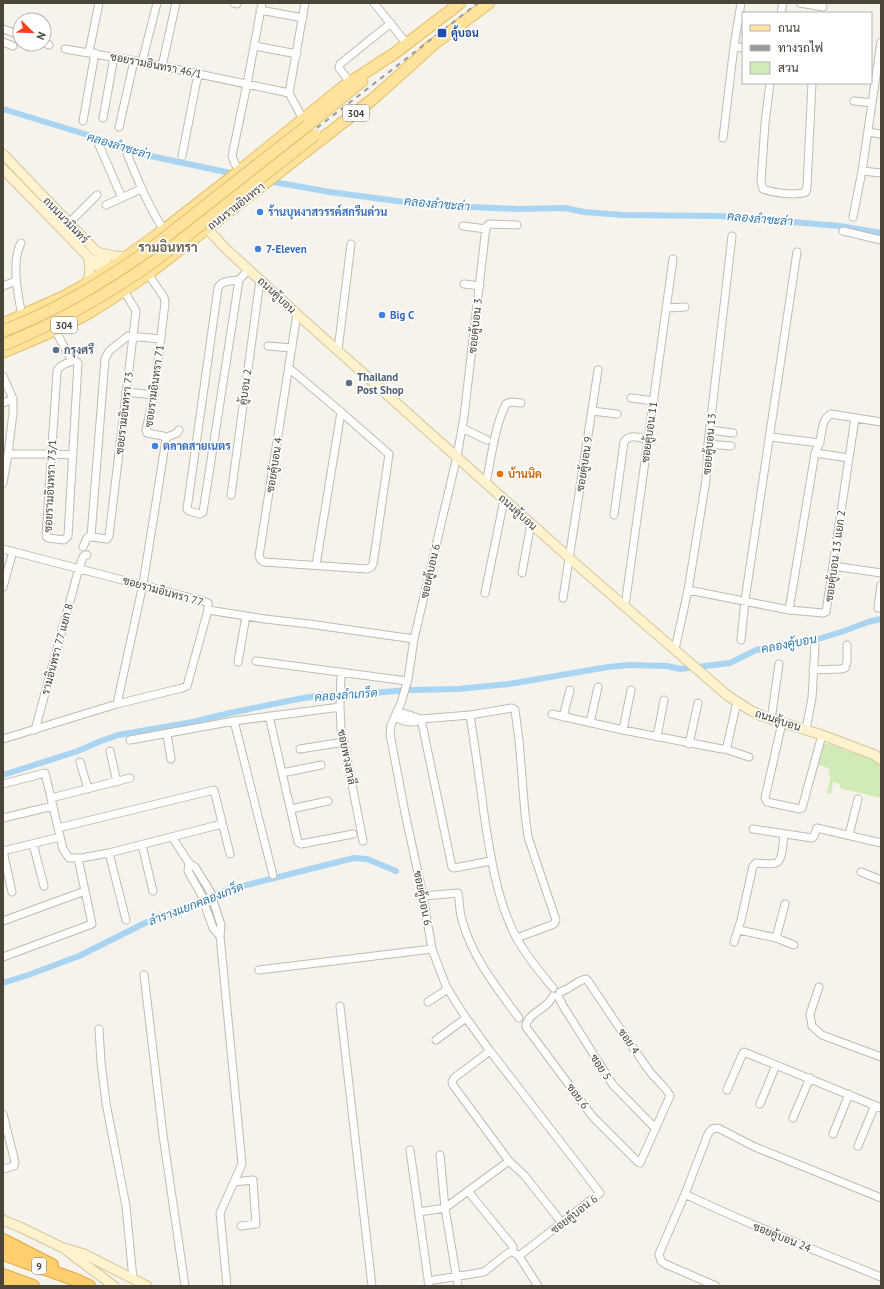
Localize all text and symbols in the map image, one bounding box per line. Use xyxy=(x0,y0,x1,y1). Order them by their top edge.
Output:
north arrow xyxy=(12,12,52,52)
legend xyxy=(742,12,872,84)
text: ถนน xyxy=(778,20,801,35)
place label: คู้บอน xyxy=(451,25,479,41)
marker: คู้บอน xyxy=(436,27,448,39)
text: N xyxy=(33,30,49,42)
text: ทางรถไฟ xyxy=(778,40,823,55)
street label: ซอยรามอินทรา 46/1 xyxy=(109,49,203,81)
text: สวน xyxy=(778,60,799,75)
road number: 304 xyxy=(343,105,369,121)
water label: คลองลำชะล่า xyxy=(85,129,153,162)
street label: ถนนรามอินทรา xyxy=(204,179,268,233)
street label: ถนนนวมินทร์ xyxy=(40,193,92,246)
water label: คลองลำชะล่า xyxy=(404,193,471,214)
place label: ร้านบุหงาสวรรค์สกรีนด่วน xyxy=(268,204,387,220)
marker: ร้านบุหงาสวรรค์สกรีนด่วน xyxy=(255,207,265,217)
water label: คลองลำชะล่า xyxy=(727,208,794,229)
district label: รามอินทรา xyxy=(138,239,198,256)
place label: 7-Eleven xyxy=(266,242,307,256)
marker: 7-Eleven xyxy=(253,244,263,254)
street label: ถนนคู้บอน xyxy=(254,274,299,317)
street label: ซอยคู้บอน 3 xyxy=(465,298,486,355)
place label: Big C xyxy=(390,308,414,322)
marker: Big C xyxy=(377,310,387,320)
road number: 304 xyxy=(51,317,77,333)
place label: กรุงศรี xyxy=(64,342,94,358)
street label: ซอยรามอินทรา 71 xyxy=(141,344,167,428)
marker: กรุงศรี xyxy=(51,345,61,355)
street label: คู้บอน 2 xyxy=(236,368,255,406)
place label: Thailand Post Shop xyxy=(357,370,404,397)
street label: ซอยรามอินทรา 73 xyxy=(112,371,136,455)
marker: Thailand Post Shop xyxy=(344,378,354,388)
street label: ซอยคู้บอน 11 xyxy=(638,400,661,464)
street label: ซอยคู้บอน 13 xyxy=(699,413,720,475)
street label: ซอยคู้บอน 9 xyxy=(573,435,596,493)
street label: ซอยคู้บอน 4 xyxy=(263,436,286,494)
street label: ซอยรามอินทรา 73/1 xyxy=(41,439,59,533)
place label: ตลาดสายเนตร xyxy=(163,439,231,453)
marker: ตลาดสายเนตร xyxy=(150,441,160,451)
place label: บ้านนิค xyxy=(508,466,542,481)
marker: บ้านนิค xyxy=(495,469,505,479)
street label: ถนนคู้บอน xyxy=(495,491,540,534)
street label: ซอยคู้บอน 13 แยก 2 xyxy=(822,509,849,603)
street label: ซอยคู้บอน 6 xyxy=(417,542,444,600)
street label: ซอยรามอินทรา 77 xyxy=(121,573,205,609)
street label: รามอินทรา 77 แยก 8 xyxy=(38,602,76,696)
water label: คลองคู้บอน xyxy=(760,631,819,657)
water label: คลองลำเกร็ด xyxy=(314,684,378,704)
street label: ถนนคู้บอน xyxy=(753,706,803,735)
street label: ซอยพวงสาลี xyxy=(335,728,360,786)
street label: ซอยคู้บอน 6 xyxy=(410,869,435,927)
water label: ลำรางแยกคลองเกร็ด xyxy=(146,878,246,929)
street label: ซอย 4 xyxy=(615,1025,643,1057)
street label: ซอย 5 xyxy=(587,1051,615,1083)
street label: ซอย 6 xyxy=(564,1080,592,1112)
street label: ซอยคู้บอน 6 xyxy=(548,1191,601,1237)
street label: ซอยคู้บอน 24 xyxy=(750,1219,813,1256)
road number: 9 xyxy=(32,1258,46,1274)

